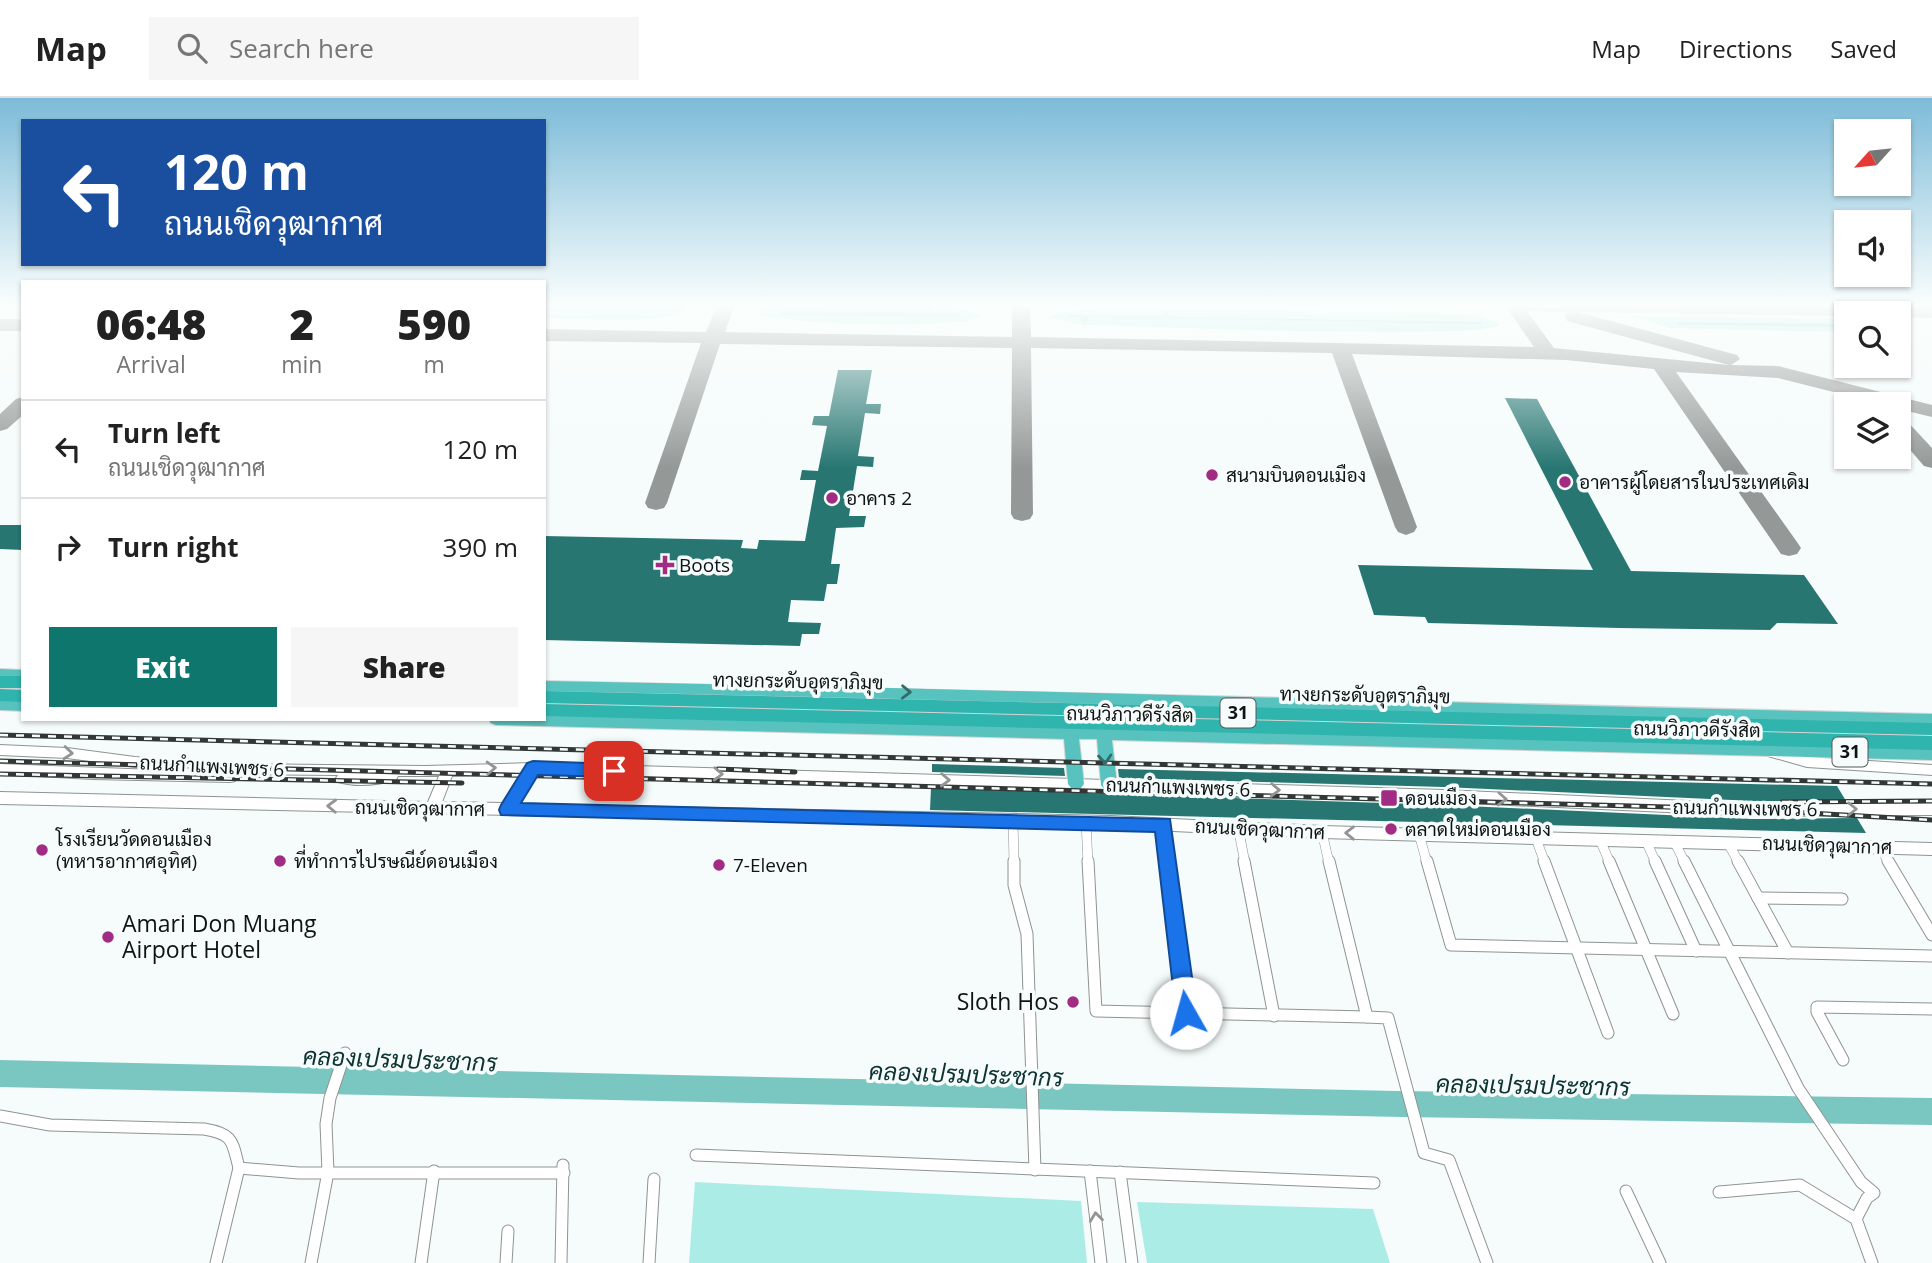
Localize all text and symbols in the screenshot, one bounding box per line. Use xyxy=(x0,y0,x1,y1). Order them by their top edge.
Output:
search box xyxy=(149,17,639,80)
text: Map xyxy=(35,26,107,71)
icon: search xyxy=(173,29,211,67)
text: Search here xyxy=(229,30,374,66)
text: Map xyxy=(1591,32,1641,65)
text: Directions xyxy=(1679,32,1792,65)
text: Saved xyxy=(1830,32,1897,65)
north arrow xyxy=(1834,119,1911,196)
map controls xyxy=(1834,119,1911,469)
text: 120 m xyxy=(164,138,309,204)
icon: left xyxy=(49,147,140,238)
text: ถนนเชิดวุฒากาศ xyxy=(164,201,383,244)
button: sound xyxy=(1834,210,1911,287)
text: 06:48 xyxy=(96,295,206,352)
text: 2 xyxy=(290,295,314,352)
text: 590 xyxy=(397,295,471,352)
button: search xyxy=(1834,301,1911,378)
text: Arrival xyxy=(117,348,186,380)
text: min xyxy=(281,348,322,380)
text: m xyxy=(424,348,445,380)
button: layers xyxy=(1834,392,1911,469)
text: Turn left xyxy=(108,415,220,451)
icon: left xyxy=(49,430,87,468)
text: 120 m xyxy=(443,431,518,467)
text: ถนนเชิดวุฒากาศ xyxy=(108,451,266,483)
place label: สนามบินดอนเมือง xyxy=(1226,462,1366,488)
marker: สนามบินดอนเมือง xyxy=(1204,467,1220,483)
place label: อาคารผู้โดยสารในประเทศเดิม xyxy=(1579,469,1810,496)
marker: อาคารผู้โดยสารในประเทศเดิม xyxy=(1557,474,1573,490)
place label: อาคาร 2 xyxy=(846,485,912,511)
marker: อาคาร 2 xyxy=(824,490,840,506)
icon: right xyxy=(49,528,87,566)
text: Turn right xyxy=(108,529,239,565)
text: 390 m xyxy=(443,529,518,565)
place label: Boots xyxy=(679,552,730,578)
marker: Boots xyxy=(657,557,673,573)
button: Exit xyxy=(49,627,277,707)
button: Share xyxy=(291,627,518,707)
street label: ทางยกระดับอุตราภิมุข xyxy=(712,667,884,695)
street label: ทางยกระดับอุตราภิมุข xyxy=(1279,681,1451,709)
one-way arrow xyxy=(902,684,912,700)
road number: 31 xyxy=(1220,698,1256,728)
street label: ถนนวิภาวดีรังสิต xyxy=(1066,700,1194,728)
street label: ถนนวิภาวดีรังสิต xyxy=(1633,715,1761,743)
road number: 31 xyxy=(1832,738,1868,766)
pin xyxy=(584,741,644,801)
one-way arrow xyxy=(62,746,74,761)
street label: ถนนกำแพงเพชร 6 xyxy=(139,749,285,783)
icon: arrive xyxy=(595,752,633,790)
one-way arrow xyxy=(1097,754,1112,765)
one-way arrow xyxy=(485,761,496,776)
one-way arrow xyxy=(713,766,724,781)
street label: ถนนกำแพงเพชร 6 xyxy=(1105,771,1251,803)
one-way arrow xyxy=(940,773,951,788)
one-way arrow xyxy=(1270,783,1281,798)
place label: ดอนเมือง xyxy=(1405,785,1477,811)
marker: ดอนเมือง xyxy=(1379,788,1399,808)
one-way arrow xyxy=(1497,791,1508,806)
street label: ถนนเชิดวุฒากาศ xyxy=(355,794,485,822)
street label: ถนนกำแพงเพชร 6 xyxy=(1672,794,1818,822)
one-way arrow xyxy=(327,798,338,813)
one-way arrow xyxy=(1847,801,1858,817)
street label: ถนนเชิดวุฒากาศ xyxy=(1194,813,1326,845)
place label: ตลาดใหม่ดอนเมือง xyxy=(1405,816,1551,842)
marker: ตลาดใหม่ดอนเมือง xyxy=(1383,821,1399,837)
one-way arrow xyxy=(1344,825,1354,841)
place label: โรงเรียนวัดดอนเมือง (ทหารอากาศอุทิศ) xyxy=(55,826,212,874)
street label: ถนนเชิดวุฒากาศ xyxy=(1761,830,1893,860)
marker: โรงเรียนวัดดอนเมือง (ทหารอากาศอุทิศ) xyxy=(34,842,50,858)
place label: ที่ทำการไปรษณีย์ดอนเมือง xyxy=(294,844,498,874)
place label: 7-Eleven xyxy=(733,852,808,878)
marker: ที่ทำการไปรษณีย์ดอนเมือง xyxy=(272,853,288,869)
marker: 7-Eleven xyxy=(711,857,727,873)
place label: Amari Don Muang Airport Hotel xyxy=(122,907,317,965)
marker: Amari Don Muang Airport Hotel xyxy=(100,929,116,945)
position arrow xyxy=(1149,976,1223,1050)
place label: Sloth Hos xyxy=(957,985,1059,1017)
marker: Sloth Hos xyxy=(1065,994,1081,1010)
water label: คลองเปรมประชากร xyxy=(302,1039,499,1078)
water label: คลองเปรมประชากร xyxy=(868,1054,1065,1093)
water label: คลองเปรมประชากร xyxy=(1435,1066,1632,1103)
one-way arrow xyxy=(1088,1211,1103,1223)

